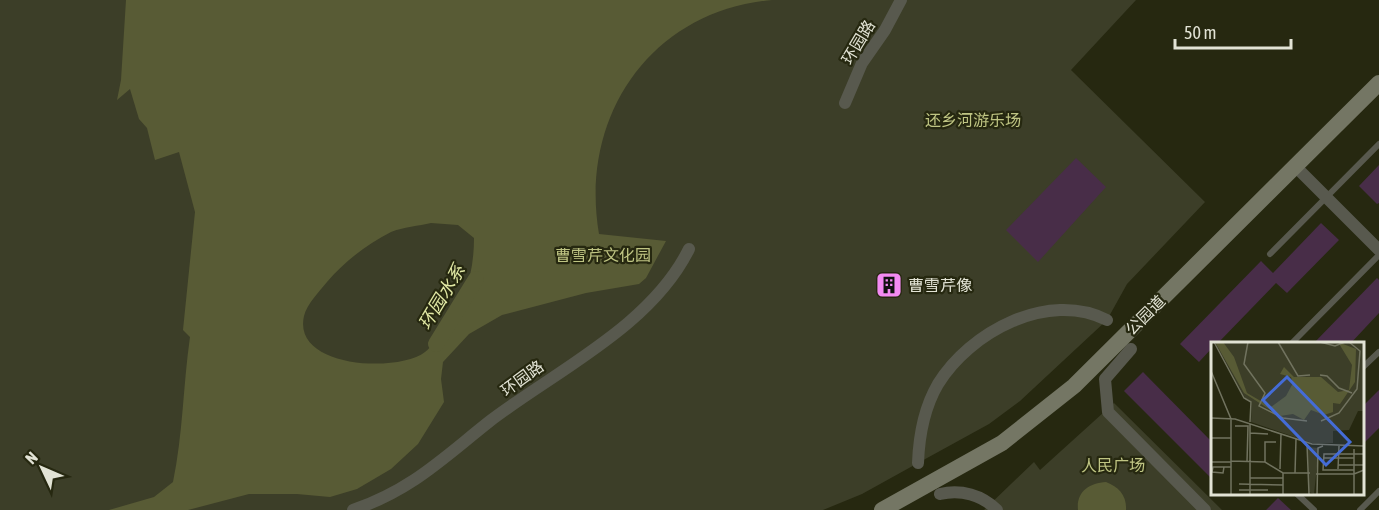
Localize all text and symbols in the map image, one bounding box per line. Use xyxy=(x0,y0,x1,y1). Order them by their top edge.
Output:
scale bar xyxy=(1175,12,1290,50)
street label: 环园路 xyxy=(838,17,878,67)
text: 50 m xyxy=(1184,22,1216,43)
park label: 还乡河游乐场 xyxy=(925,111,1021,129)
park label: 曹雪芹文化园 xyxy=(555,246,651,264)
water label: 环园水系 xyxy=(414,260,470,333)
building icon: 曹雪芹像 xyxy=(874,270,904,300)
place label: 曹雪芹像 xyxy=(908,276,972,294)
street label: 公园道 xyxy=(1122,292,1168,338)
inset map xyxy=(1211,342,1364,495)
street label: 环园路 xyxy=(497,357,547,399)
north arrow xyxy=(12,438,72,498)
text: N xyxy=(21,448,41,467)
park label: 人民广场 xyxy=(1081,456,1145,474)

